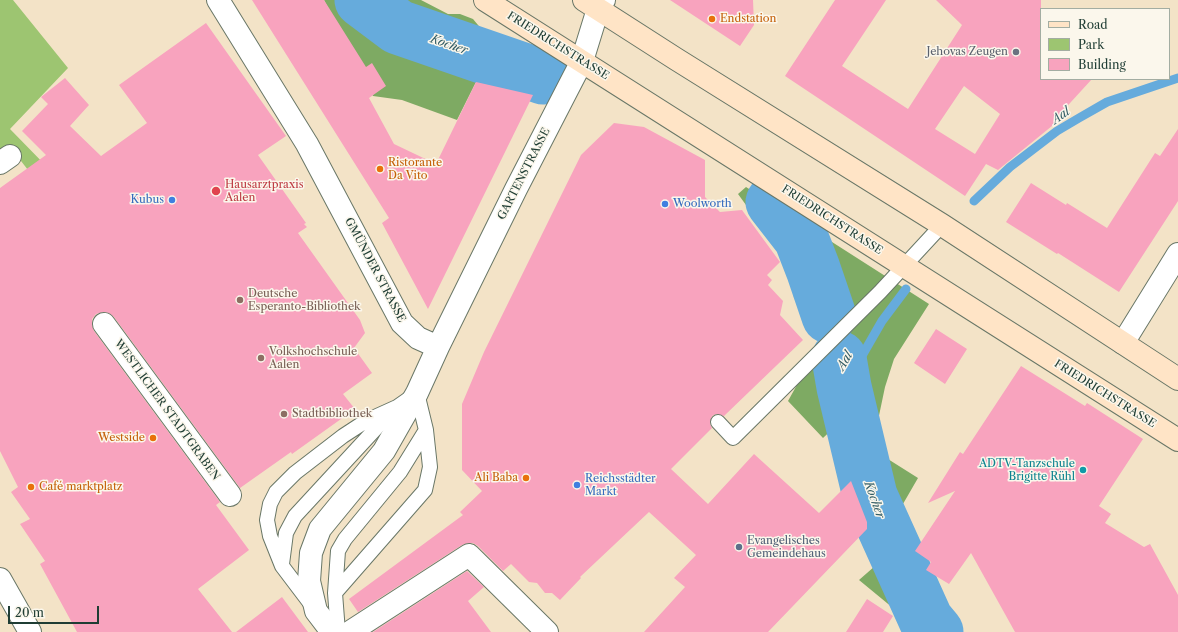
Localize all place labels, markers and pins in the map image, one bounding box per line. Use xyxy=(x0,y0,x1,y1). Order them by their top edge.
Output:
place label: Endstation xyxy=(720,12,776,26)
marker: Endstation xyxy=(707,14,717,24)
place label: Jehovas Zeugen xyxy=(926,45,1008,59)
marker: Jehovas Zeugen xyxy=(1011,47,1021,57)
place label: Ristorante Da Vito xyxy=(388,156,442,182)
marker: Ristorante Da Vito xyxy=(375,164,385,174)
place label: Hausarztpraxis Aalen xyxy=(225,178,303,204)
marker: Hausarztpraxis Aalen xyxy=(210,185,222,197)
place label: Kubus xyxy=(130,193,164,207)
marker: Kubus xyxy=(167,195,177,205)
place label: Woolworth xyxy=(673,197,732,211)
marker: Woolworth xyxy=(660,199,670,209)
place label: Deutsche Esperanto-Bibliothek xyxy=(248,287,360,313)
marker: Deutsche Esperanto-Bibliothek xyxy=(235,295,245,305)
place label: Volkshochschule Aalen xyxy=(269,345,357,371)
marker: Volkshochschule Aalen xyxy=(256,353,266,363)
place label: Stadtbibliothek xyxy=(292,407,372,421)
marker: Stadtbibliothek xyxy=(279,409,289,419)
place label: Westside xyxy=(98,431,145,445)
marker: Westside xyxy=(148,433,158,443)
place label: ADTV-Tanzschule Brigitte Rühl xyxy=(979,457,1075,483)
marker: ADTV-Tanzschule Brigitte Rühl xyxy=(1078,465,1088,475)
place label: Ali Baba xyxy=(474,471,518,485)
place label: Reichsstädter Markt xyxy=(585,472,656,498)
marker: Ali Baba xyxy=(521,473,531,483)
place label: Café marktplatz xyxy=(39,480,122,494)
marker: Reichsstädter Markt xyxy=(572,480,582,490)
marker: Café marktplatz xyxy=(26,482,36,492)
place label: Evangelisches Gemeindehaus xyxy=(747,534,826,560)
marker: Evangelisches Gemeindehaus xyxy=(734,542,744,552)

